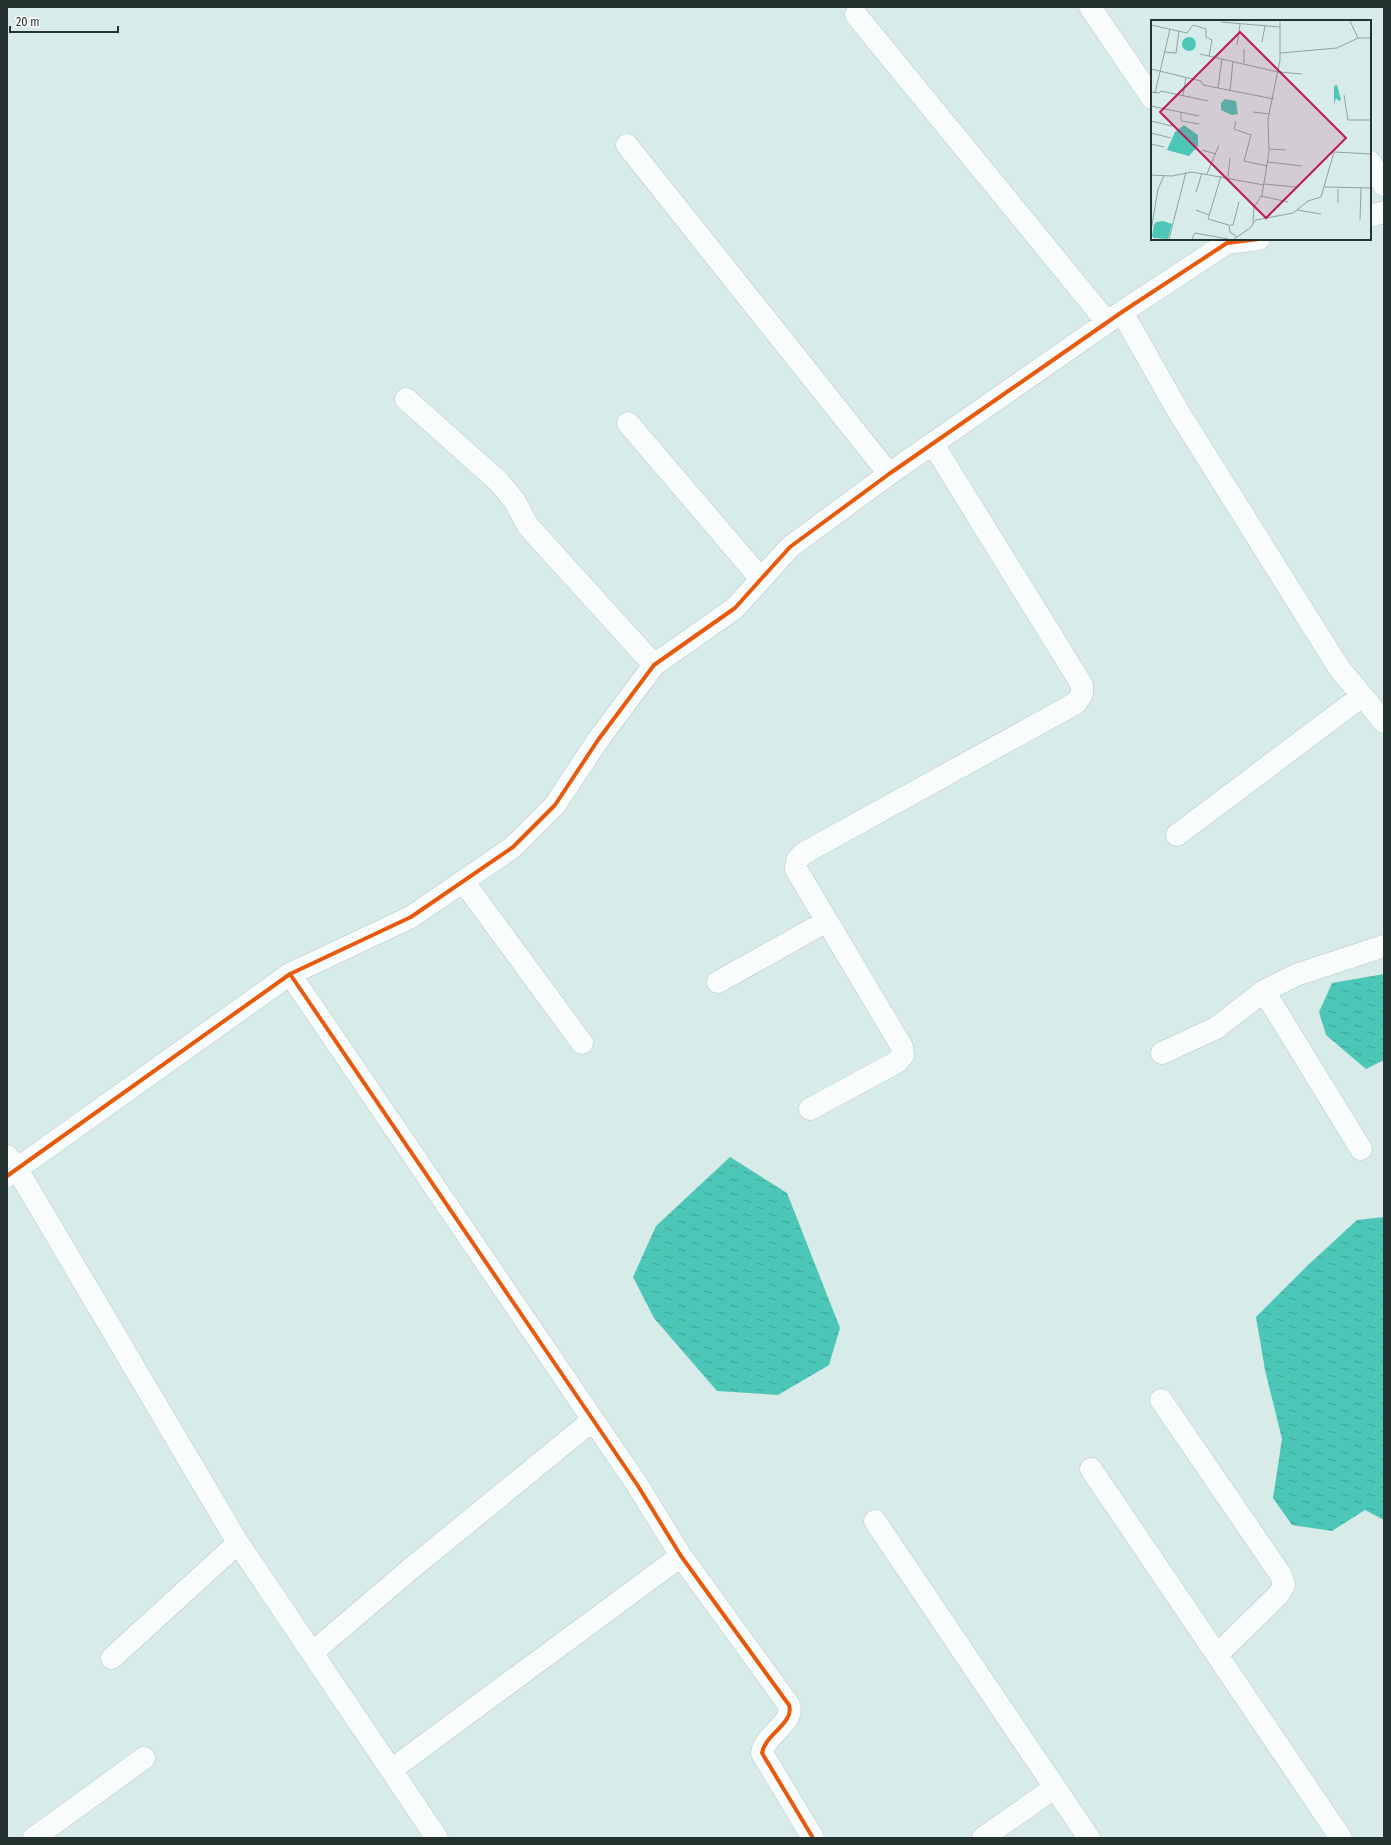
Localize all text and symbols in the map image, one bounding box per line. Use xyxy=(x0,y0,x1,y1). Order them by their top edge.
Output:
scale bar xyxy=(10,8,118,34)
text: 20 m xyxy=(16,15,40,29)
inset map xyxy=(1151,20,1371,240)

